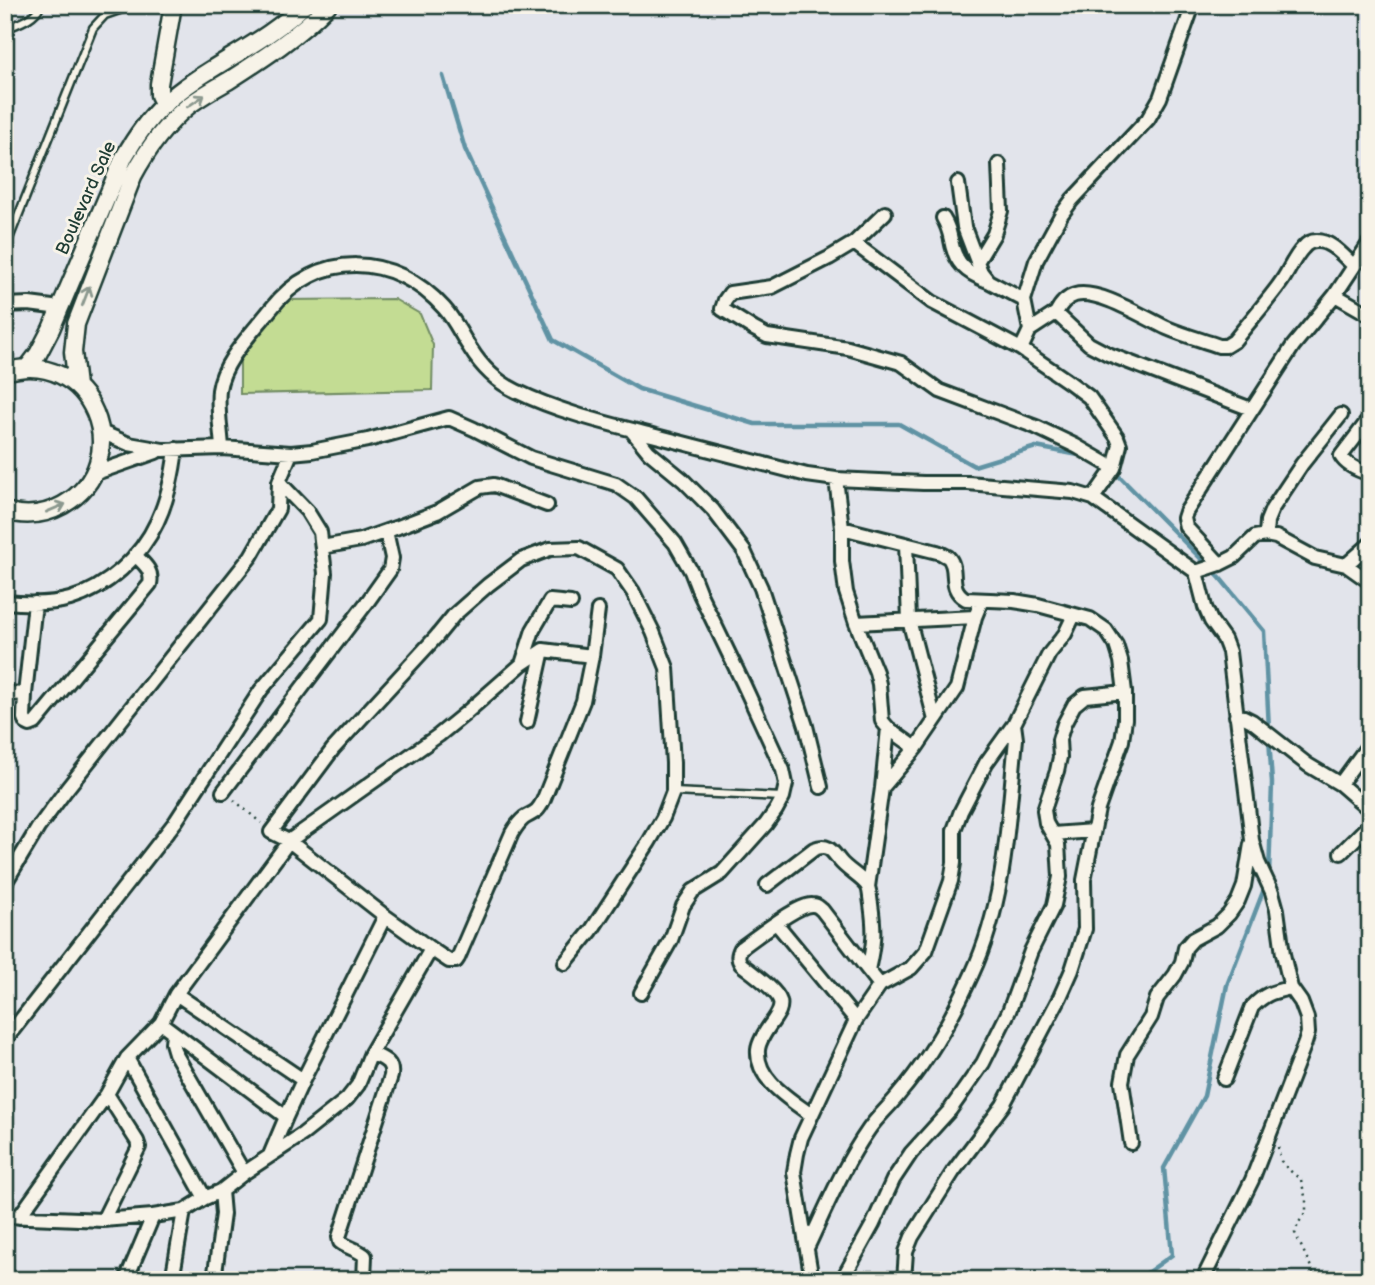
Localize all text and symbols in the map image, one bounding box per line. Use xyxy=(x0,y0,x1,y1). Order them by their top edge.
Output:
one-way arrow xyxy=(186,94,205,109)
street label: Boulevard Sale xyxy=(52,138,121,258)
one-way arrow xyxy=(81,285,93,307)
one-way arrow xyxy=(45,501,66,514)

